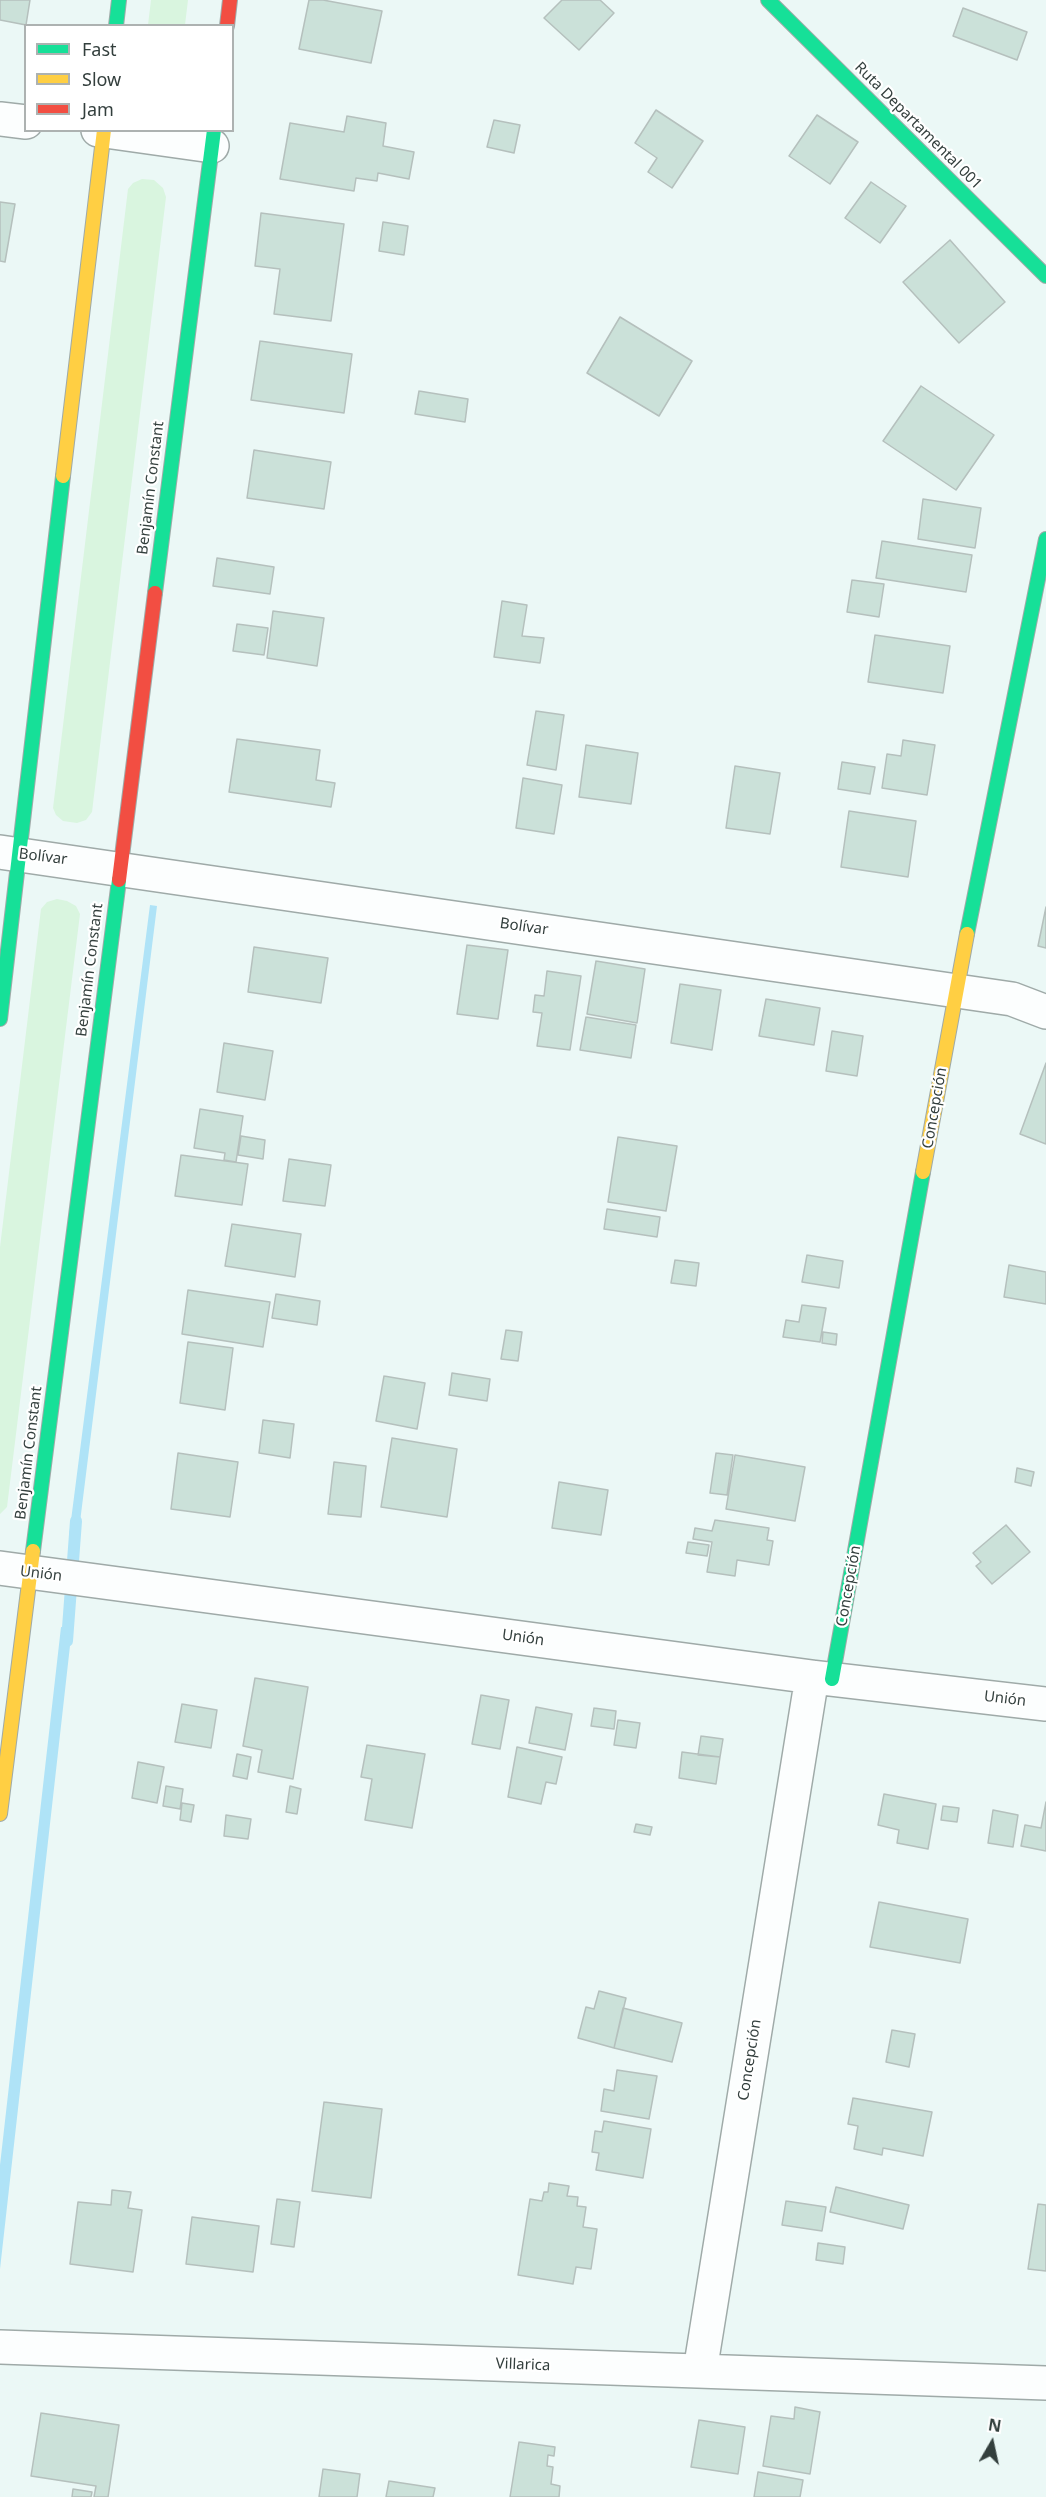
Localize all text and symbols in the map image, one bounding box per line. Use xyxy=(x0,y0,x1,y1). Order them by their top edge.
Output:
legend xyxy=(24,24,234,132)
text: Fast xyxy=(82,37,117,61)
street label: Ruta Departamental 001 xyxy=(851,59,985,193)
text: Slow xyxy=(82,67,121,91)
text: Jam xyxy=(82,97,114,121)
street label: Benjamín Constant xyxy=(134,420,168,556)
street label: Bolívar xyxy=(18,845,68,869)
street label: Benjamín Constant xyxy=(73,902,107,1038)
street label: Bolívar xyxy=(499,915,549,939)
street label: Concepción xyxy=(919,1066,951,1150)
street label: Benjamín Constant xyxy=(12,1385,46,1521)
street label: Concepción xyxy=(833,1544,865,1628)
street label: Unión xyxy=(19,1562,63,1586)
street label: Unión xyxy=(501,1626,545,1650)
street label: Unión xyxy=(983,1687,1027,1711)
street label: Concepción xyxy=(735,2018,765,2102)
street label: Villarica xyxy=(495,2355,551,2375)
north arrow xyxy=(962,2413,1022,2473)
text: N xyxy=(987,2413,1003,2437)

